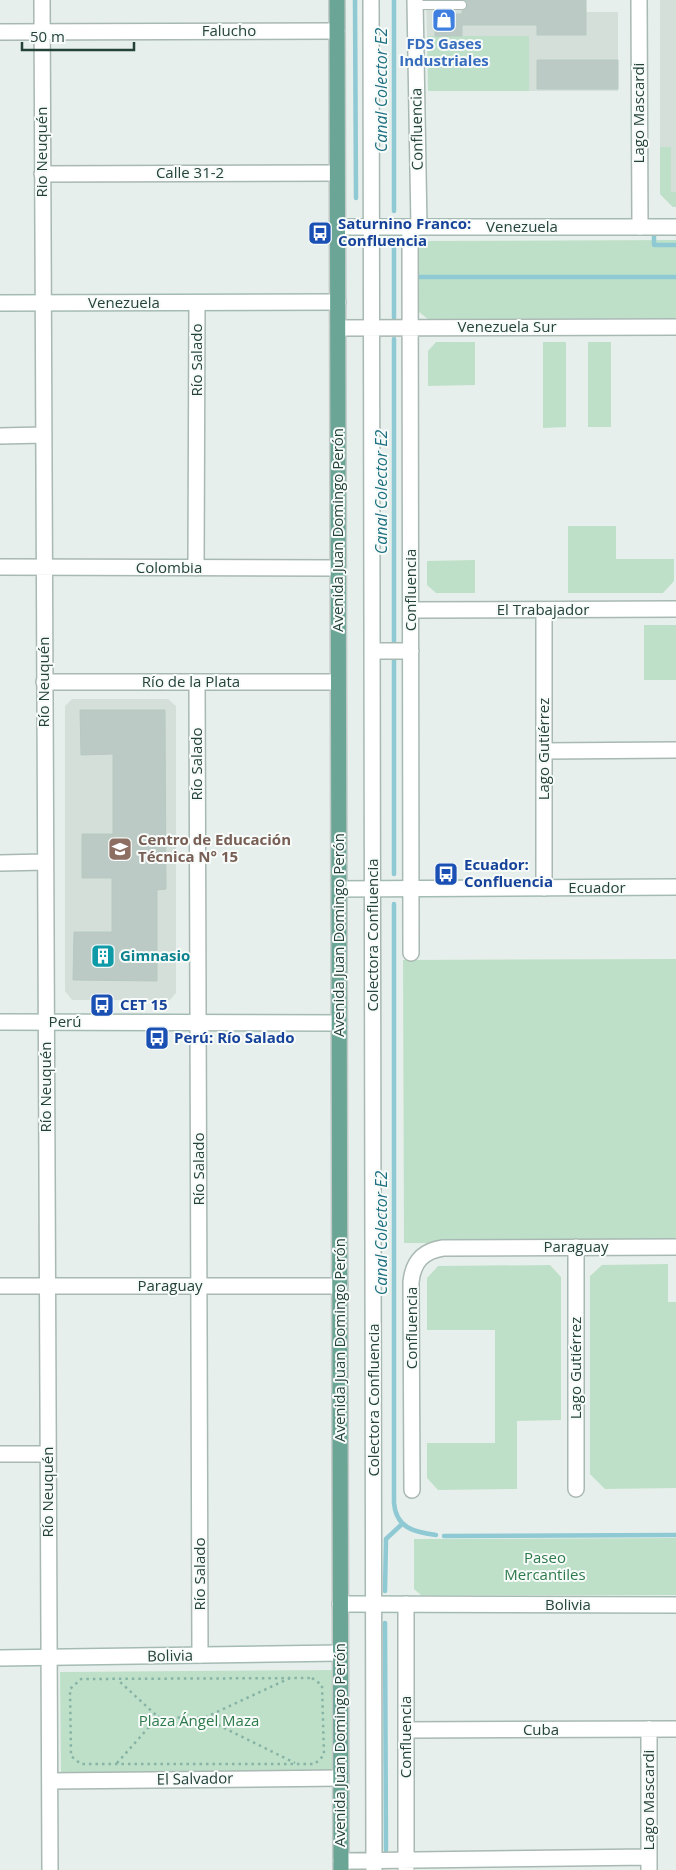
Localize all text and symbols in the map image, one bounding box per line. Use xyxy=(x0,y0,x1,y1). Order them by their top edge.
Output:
shop icon: FDS Gases Industriales xyxy=(431,7,457,33)
scale bar xyxy=(22,20,135,52)
street label: Falucho xyxy=(202,20,256,40)
text: 50 m xyxy=(30,26,65,46)
water label: Canal Colector E2 xyxy=(370,28,392,152)
place label: FDS Gases Industriales xyxy=(399,33,489,70)
street label: Lago Mascardi xyxy=(628,63,648,163)
street label: Confluencia xyxy=(405,88,427,171)
street label: Rio Neuquén xyxy=(31,107,51,197)
street label: Calle 31-2 xyxy=(156,162,224,182)
place label: Saturnino Franco: Confluencia xyxy=(338,213,471,250)
street label: Venezuela xyxy=(486,216,558,236)
bus stop icon: Saturnino Franco: Confluencia xyxy=(307,220,333,246)
street label: Venezuela xyxy=(88,292,160,312)
street label: Venezuela Sur xyxy=(457,316,557,336)
street label: Río Salado xyxy=(186,324,206,396)
street label: Avenida Juan Domingo Perón xyxy=(327,428,347,632)
water label: Canal Colector E2 xyxy=(370,430,392,554)
street label: Confluencia xyxy=(400,549,420,631)
street label: Colombia xyxy=(136,557,202,577)
street label: El Trabajador xyxy=(497,599,589,619)
street label: Río Neuquén xyxy=(33,637,53,727)
street label: Río de la Plata xyxy=(142,671,240,691)
street label: Lago Gutiérrez xyxy=(533,698,553,800)
street label: Río Salado xyxy=(186,728,206,800)
place label: Centro de Educación Técnica N° 15 xyxy=(138,829,291,866)
street label: Avenida Juan Domingo Perón xyxy=(328,833,348,1037)
school or university icon: Centro de Educación Técnica N° 15 xyxy=(107,836,133,862)
place label: Ecuador: Confluencia xyxy=(464,854,553,891)
street label: Colectora Confluencia xyxy=(362,858,382,1012)
bus stop icon: Ecuador: Confluencia xyxy=(433,861,459,887)
street label: Ecuador xyxy=(568,877,626,897)
building icon: Gimnasio xyxy=(90,943,116,969)
place label: Gimnasio xyxy=(120,945,190,965)
bus stop icon: CET 15 xyxy=(89,992,115,1018)
place label: CET 15 xyxy=(120,994,168,1014)
street label: Perú xyxy=(49,1011,81,1031)
bus stop icon: Perú: Río Salado xyxy=(144,1025,170,1051)
place label: Perú: Río Salado xyxy=(174,1027,295,1047)
street label: Río Neuquén xyxy=(35,1042,55,1132)
street label: Río Salado xyxy=(188,1133,208,1205)
water label: Canal Colector E2 xyxy=(370,1171,392,1295)
street label: Paraguay xyxy=(543,1236,609,1256)
street label: Avenida Juan Domingo Perón xyxy=(329,1238,349,1442)
street label: Paraguay xyxy=(137,1275,203,1295)
street label: Confluencia xyxy=(401,1287,421,1369)
street label: Lago Gutiérrez xyxy=(565,1317,585,1419)
street label: Colectora Confluencia xyxy=(363,1323,383,1477)
street label: Río Neuquén xyxy=(37,1447,57,1537)
street label: Río Salado xyxy=(189,1538,209,1610)
park label: Paseo Mercantiles xyxy=(504,1547,586,1584)
street label: Bolivia xyxy=(545,1594,591,1614)
street label: Avenida Juan Domingo Perón xyxy=(329,1643,349,1847)
street label: Bolivia xyxy=(147,1645,193,1665)
street label: Confluencia xyxy=(395,1696,415,1778)
park label: Plaza Ángel Maza xyxy=(139,1710,259,1730)
street label: Cuba xyxy=(523,1719,559,1739)
street label: Lago Mascardi xyxy=(638,1750,658,1850)
street label: El Salvador xyxy=(157,1767,233,1789)

